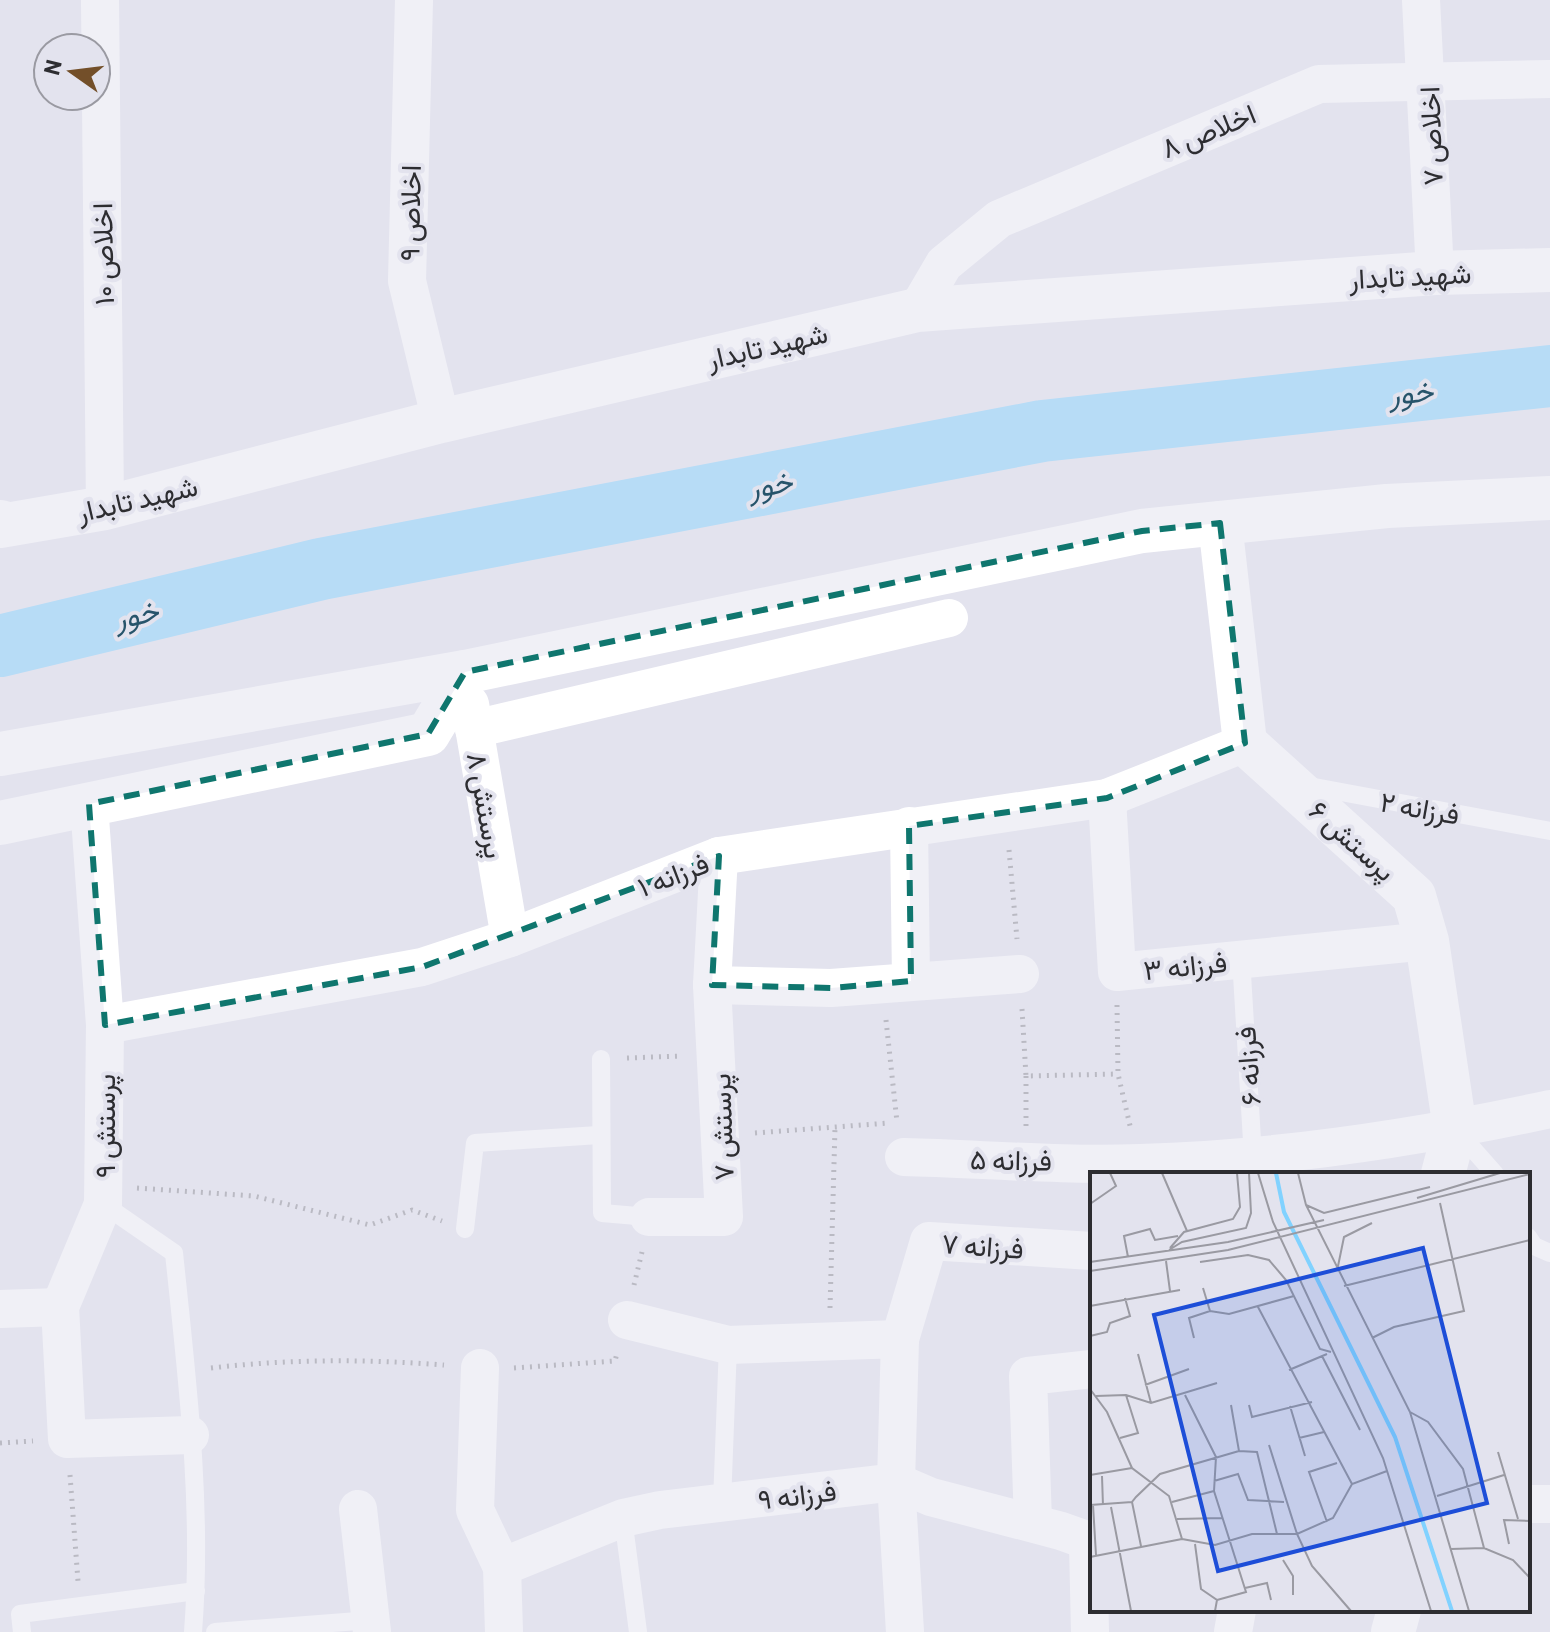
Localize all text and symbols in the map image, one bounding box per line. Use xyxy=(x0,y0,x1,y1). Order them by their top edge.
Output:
north arrow xyxy=(32,32,112,112)
text: N xyxy=(37,57,66,77)
street label: اخلاص ۷ xyxy=(1411,86,1450,186)
street label: اخلاص ۸ xyxy=(1156,96,1261,165)
street label: اخلاص ۹ xyxy=(391,165,428,261)
street label: اخلاص ۱۰ xyxy=(84,202,121,306)
street label: شهید تابدار xyxy=(1347,255,1472,297)
street label: شهید تابدار xyxy=(703,315,831,378)
water label: خور xyxy=(1385,371,1436,413)
water label: خور xyxy=(743,461,796,507)
street label: شهید تابدار xyxy=(73,468,201,531)
water label: خور xyxy=(109,590,163,638)
street label: پرستش ۸ xyxy=(458,749,513,861)
street label: فرزانه ۲ xyxy=(1377,783,1462,833)
street label: پرستش ۶ xyxy=(1301,792,1403,890)
street label: فرزانه ۱ xyxy=(633,845,714,905)
street label: فرزانه ۳ xyxy=(1141,944,1229,988)
street label: فرزانه ۶ xyxy=(1227,1025,1269,1107)
street label: پرستش ۷ xyxy=(702,1073,743,1181)
street label: پرستش ۹ xyxy=(87,1074,124,1178)
street label: فرزانه ۵ xyxy=(970,1141,1052,1179)
inset map xyxy=(1090,1172,1530,1612)
street label: فرزانه ۷ xyxy=(941,1225,1025,1267)
street label: فرزانه ۹ xyxy=(756,1472,839,1518)

